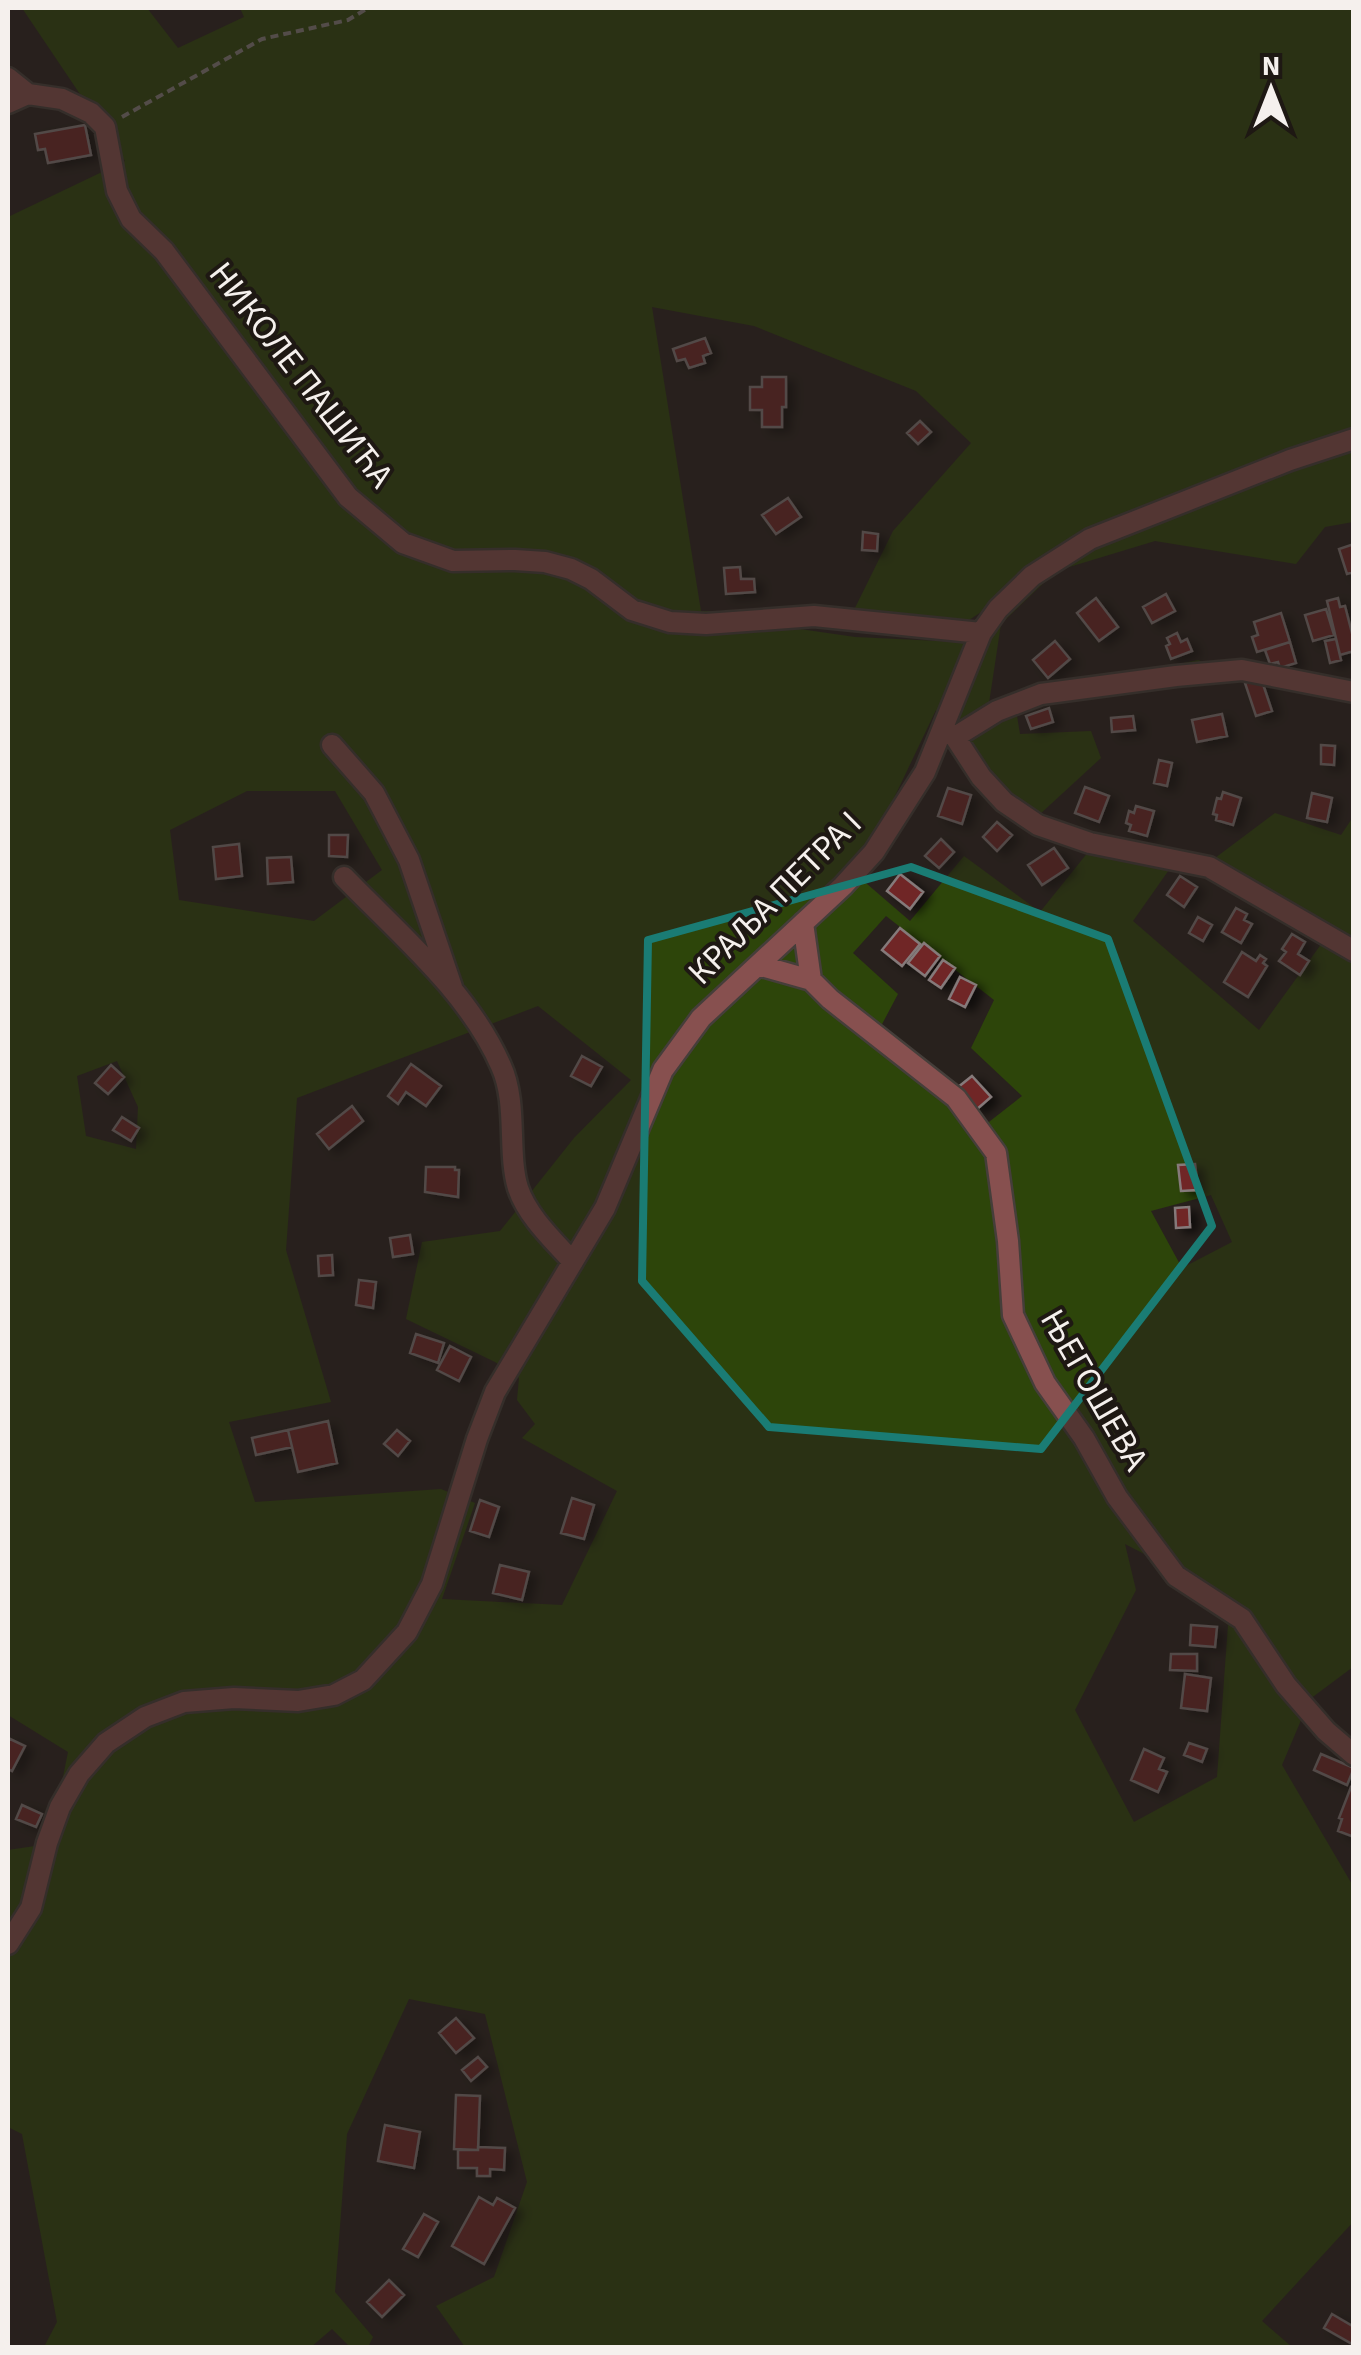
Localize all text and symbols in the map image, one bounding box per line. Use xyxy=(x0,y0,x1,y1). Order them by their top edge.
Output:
north arrow xyxy=(1221,40,1321,140)
text: N xyxy=(1262,46,1280,86)
street label: НИКОЛЕ ПАШИЋА xyxy=(197,251,405,499)
street label: КРАЉА ПЕТРА I xyxy=(677,800,873,996)
street label: ЊЕГОШЕВА xyxy=(1028,1300,1160,1480)

